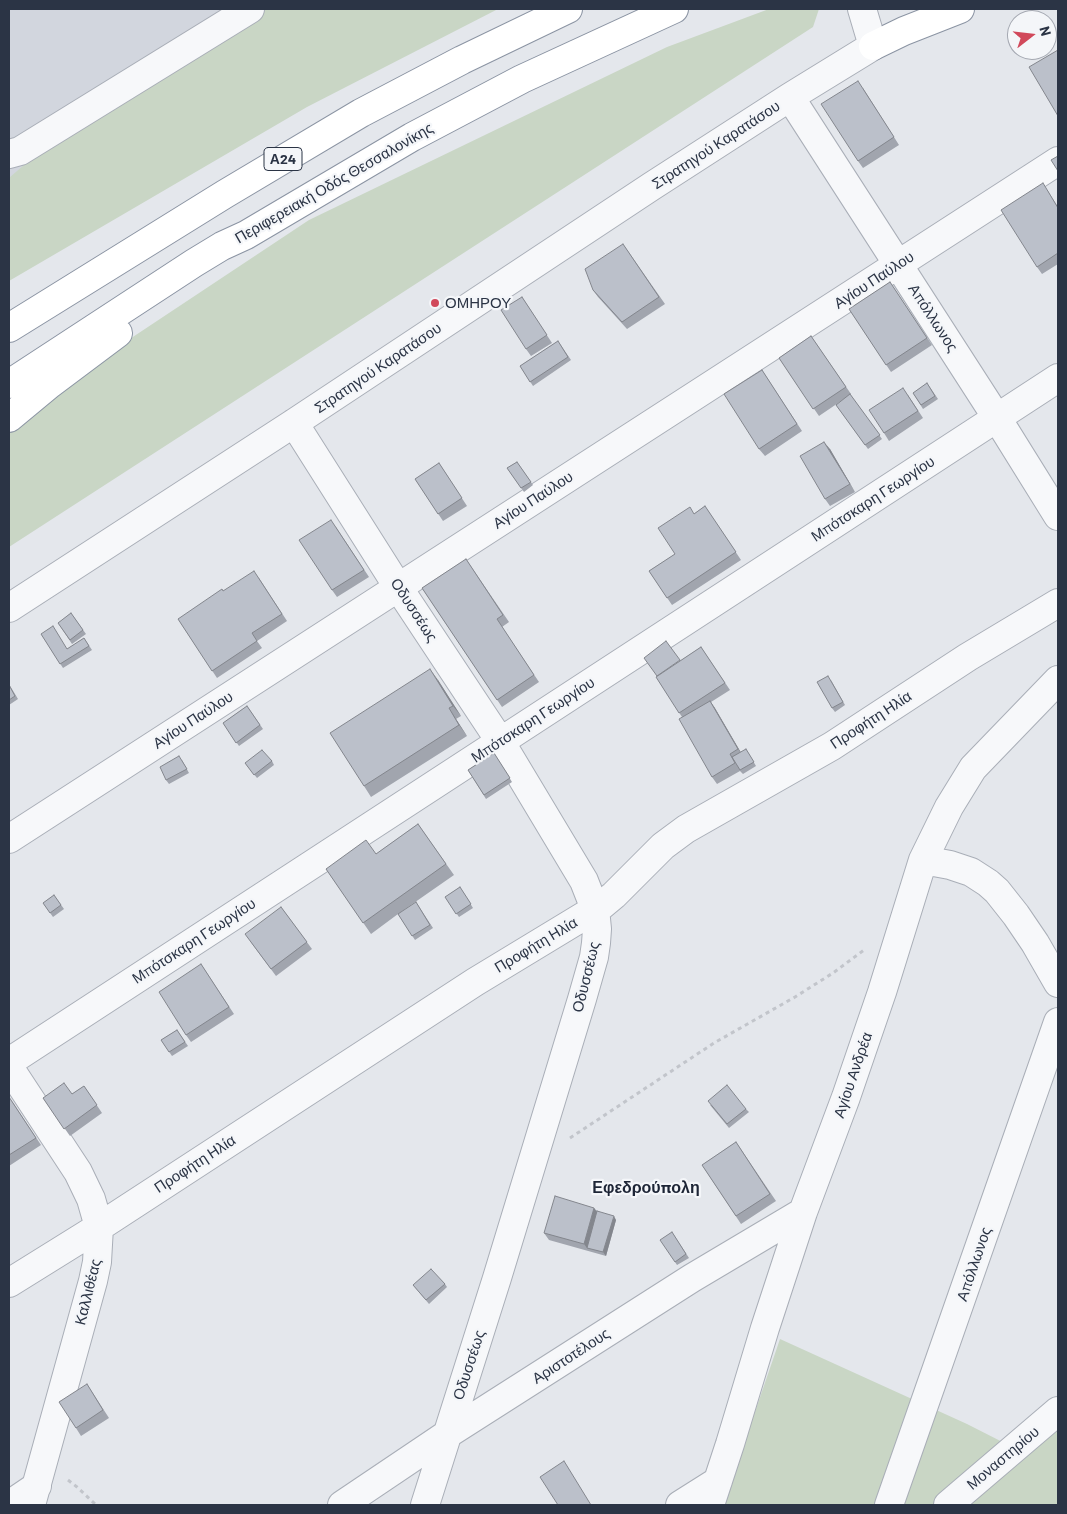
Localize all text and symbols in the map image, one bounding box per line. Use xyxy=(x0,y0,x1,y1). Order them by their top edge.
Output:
north arrow xyxy=(1007,10,1057,60)
text: N xyxy=(1036,24,1055,38)
street label: Στρατηγού Καρατάσου xyxy=(649,97,783,193)
street label: Περιφερειακή Οδός Θεσσαλονίκης xyxy=(232,119,436,247)
road number: Α24 xyxy=(264,148,302,170)
street label: Αγίου Παύλου xyxy=(831,247,917,313)
street label: Απόλλωνος xyxy=(904,281,962,355)
place label: ΟΜΗΡΟΥ xyxy=(445,294,511,312)
marker: ΟΜΗΡΟΥ xyxy=(429,297,441,309)
street label: Στρατηγού Καρατάσου xyxy=(311,319,445,417)
street label: Μπότσκαρη Γεωργίου xyxy=(808,452,938,546)
street label: Αγίου Παύλου xyxy=(490,467,576,533)
street label: Οδυσσέως xyxy=(387,575,441,645)
street label: Μπότσκαρη Γεωργίου xyxy=(468,673,598,767)
street label: Αγίου Παύλου xyxy=(150,687,236,753)
street label: Προφήτη Ηλία xyxy=(827,687,915,753)
street label: Μπότσκαρη Γεωργίου xyxy=(129,894,259,988)
street label: Προφήτη Ηλία xyxy=(491,913,581,977)
street label: Οδυσσέως xyxy=(569,940,603,1014)
street label: Αγίου Ανδρέα xyxy=(830,1030,876,1120)
street label: Προφήτη Ηλία xyxy=(151,1131,239,1197)
district label: Εφεδρούπολη xyxy=(592,1178,700,1198)
street label: Απόλλωνος xyxy=(953,1225,995,1303)
street label: Καλλιθέας xyxy=(71,1257,105,1327)
street label: Αριστοτέλους xyxy=(529,1324,613,1388)
street label: Οδυσσέως xyxy=(449,1328,489,1402)
street label: Μοναστηρίου xyxy=(963,1423,1043,1493)

